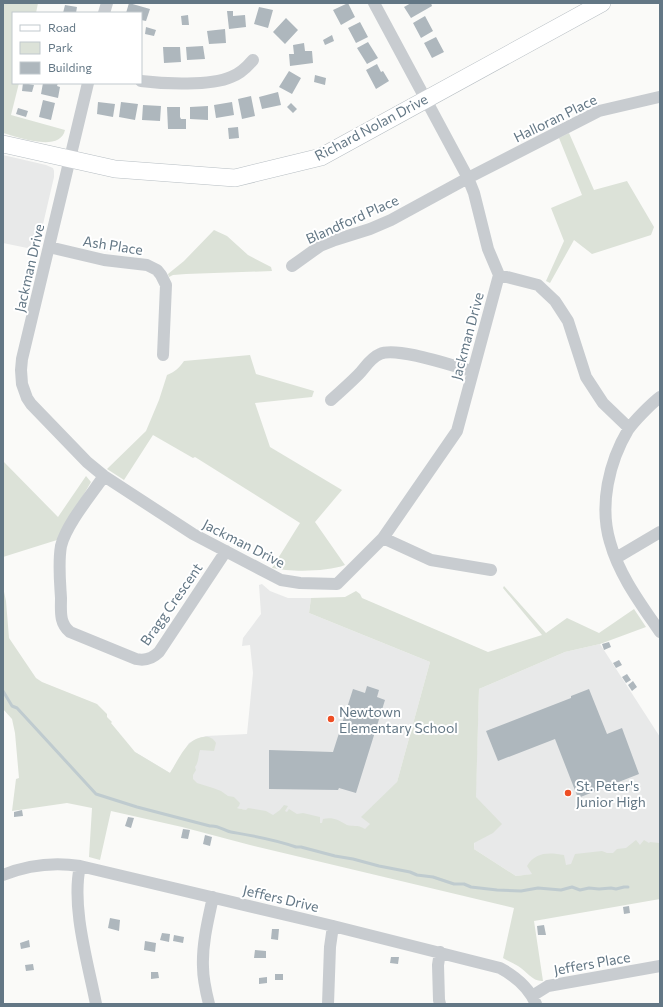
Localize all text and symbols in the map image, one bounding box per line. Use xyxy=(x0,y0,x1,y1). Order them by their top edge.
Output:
legend xyxy=(12,12,142,84)
text: Road xyxy=(48,20,76,34)
text: Park xyxy=(48,40,74,54)
text: Building xyxy=(48,60,92,74)
street label: Richard Nolan Drive xyxy=(312,90,430,164)
street label: Halloran Place xyxy=(510,90,600,146)
street label: Blandford Place xyxy=(303,191,401,247)
street label: Jackman Drive xyxy=(11,222,47,314)
street label: Ash Place xyxy=(82,232,144,258)
street label: Jackman Drive xyxy=(447,290,487,382)
street label: Jackman Drive xyxy=(200,515,288,571)
street label: Bragg Crescent xyxy=(136,559,206,648)
place label: Newtown Elementary School xyxy=(339,703,458,736)
marker: Newtown Elementary School xyxy=(326,714,336,724)
place label: St. Peter's Junior High xyxy=(576,777,646,810)
marker: St. Peter's Junior High xyxy=(563,788,573,798)
street label: Jeffers Drive xyxy=(241,881,321,915)
street label: Jeffers Place xyxy=(552,948,632,978)

